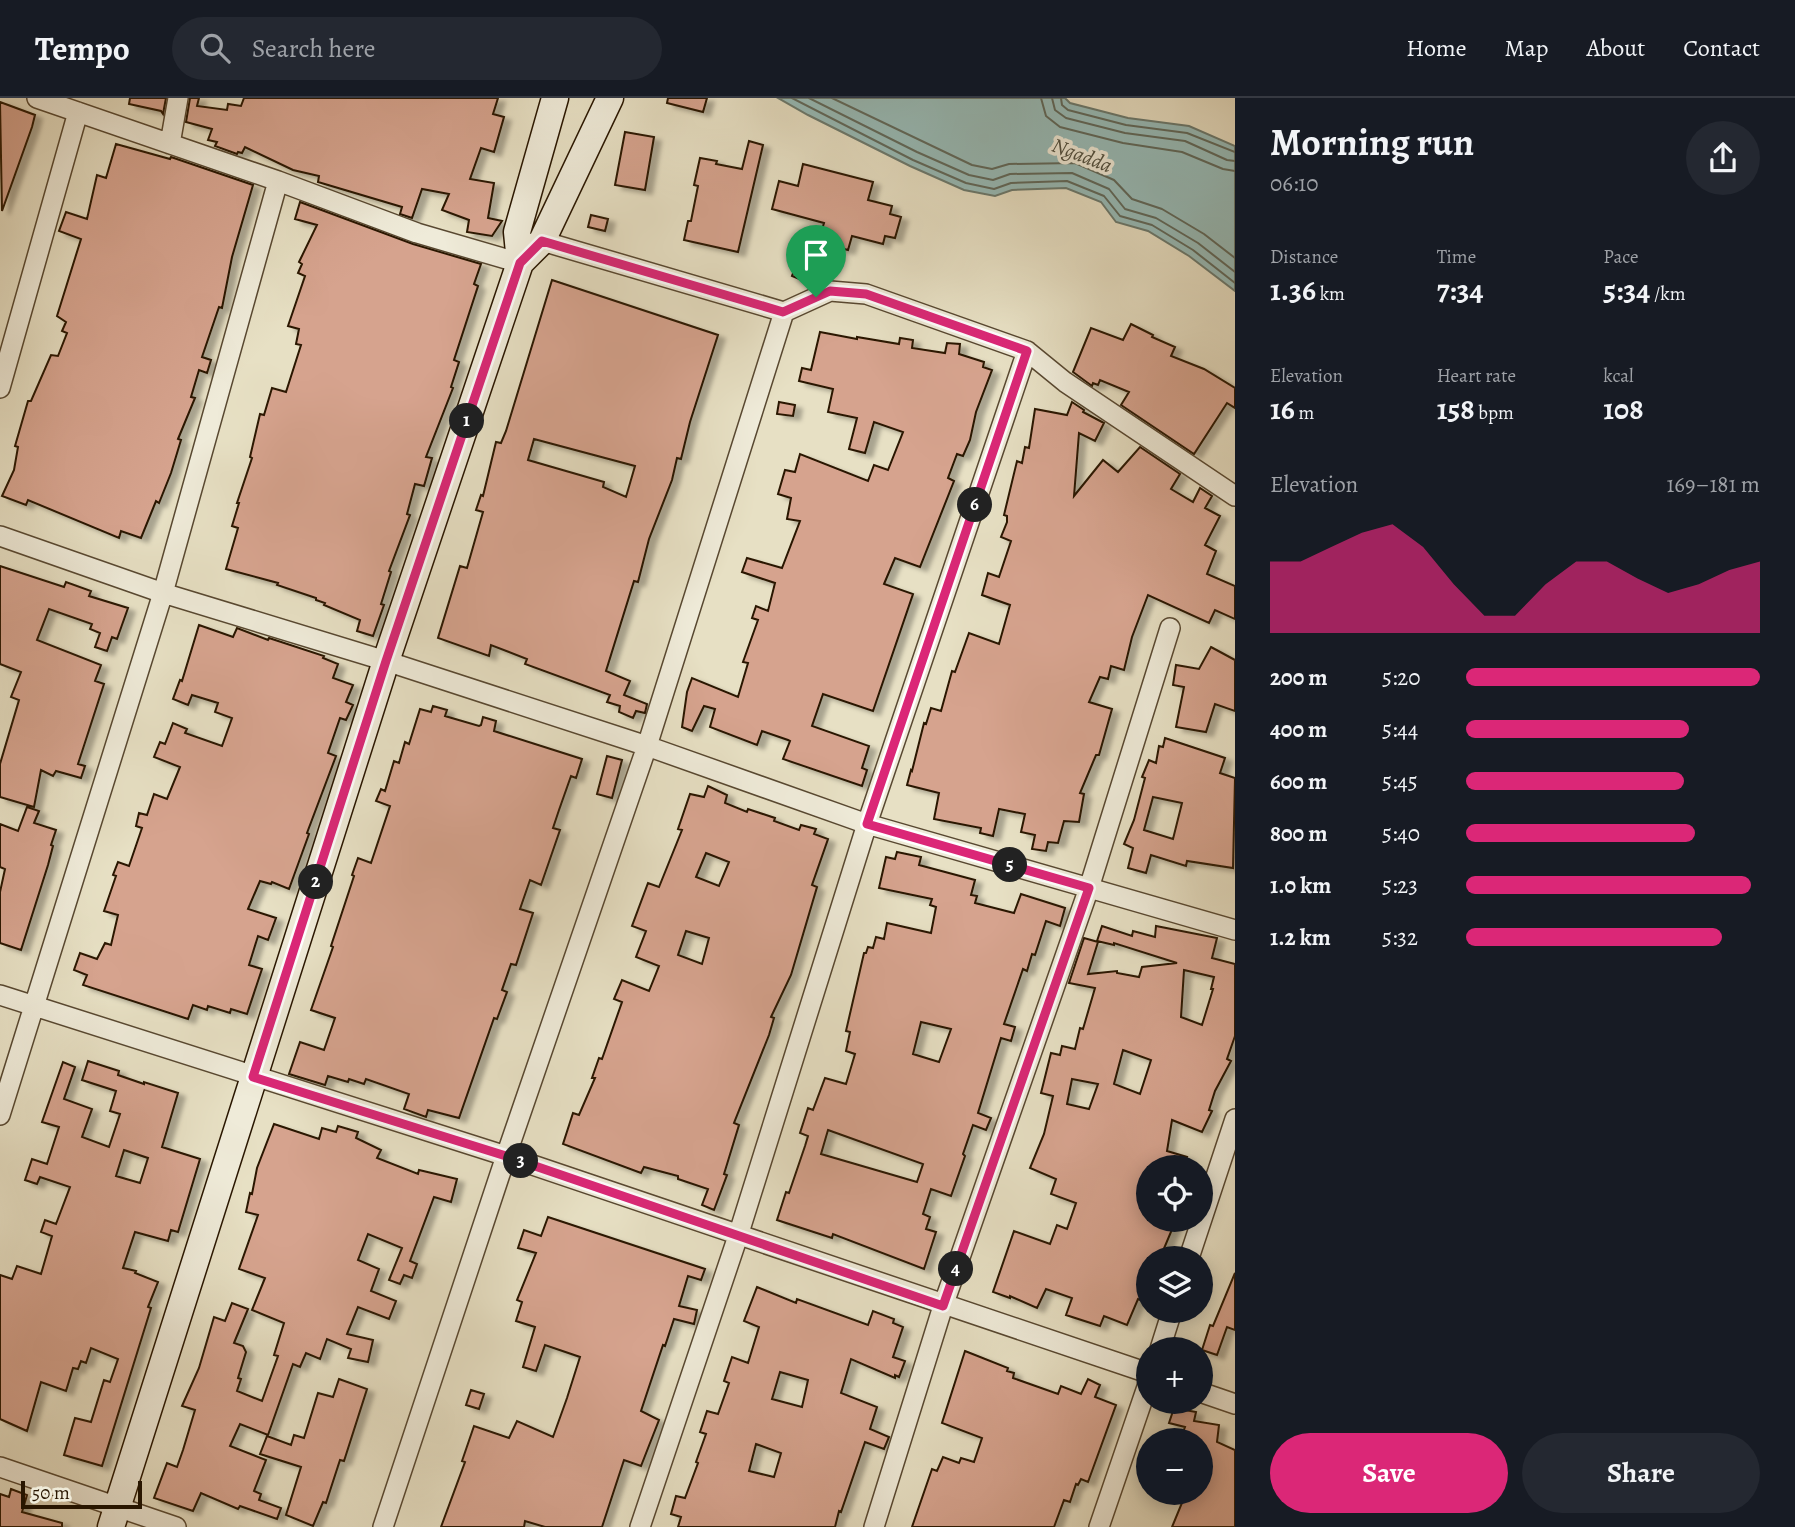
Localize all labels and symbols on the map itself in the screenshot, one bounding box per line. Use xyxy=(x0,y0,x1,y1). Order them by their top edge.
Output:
water label: Ngadda xyxy=(1048,131,1116,179)
pin xyxy=(786,225,846,297)
pin: 1 xyxy=(449,404,484,438)
pin: 6 xyxy=(958,488,992,522)
pin: 5 xyxy=(992,848,1028,882)
pin: 2 xyxy=(298,864,334,900)
pin: 3 xyxy=(504,1144,538,1178)
pin: 4 xyxy=(939,1252,974,1286)
scale bar xyxy=(21,1478,142,1510)

